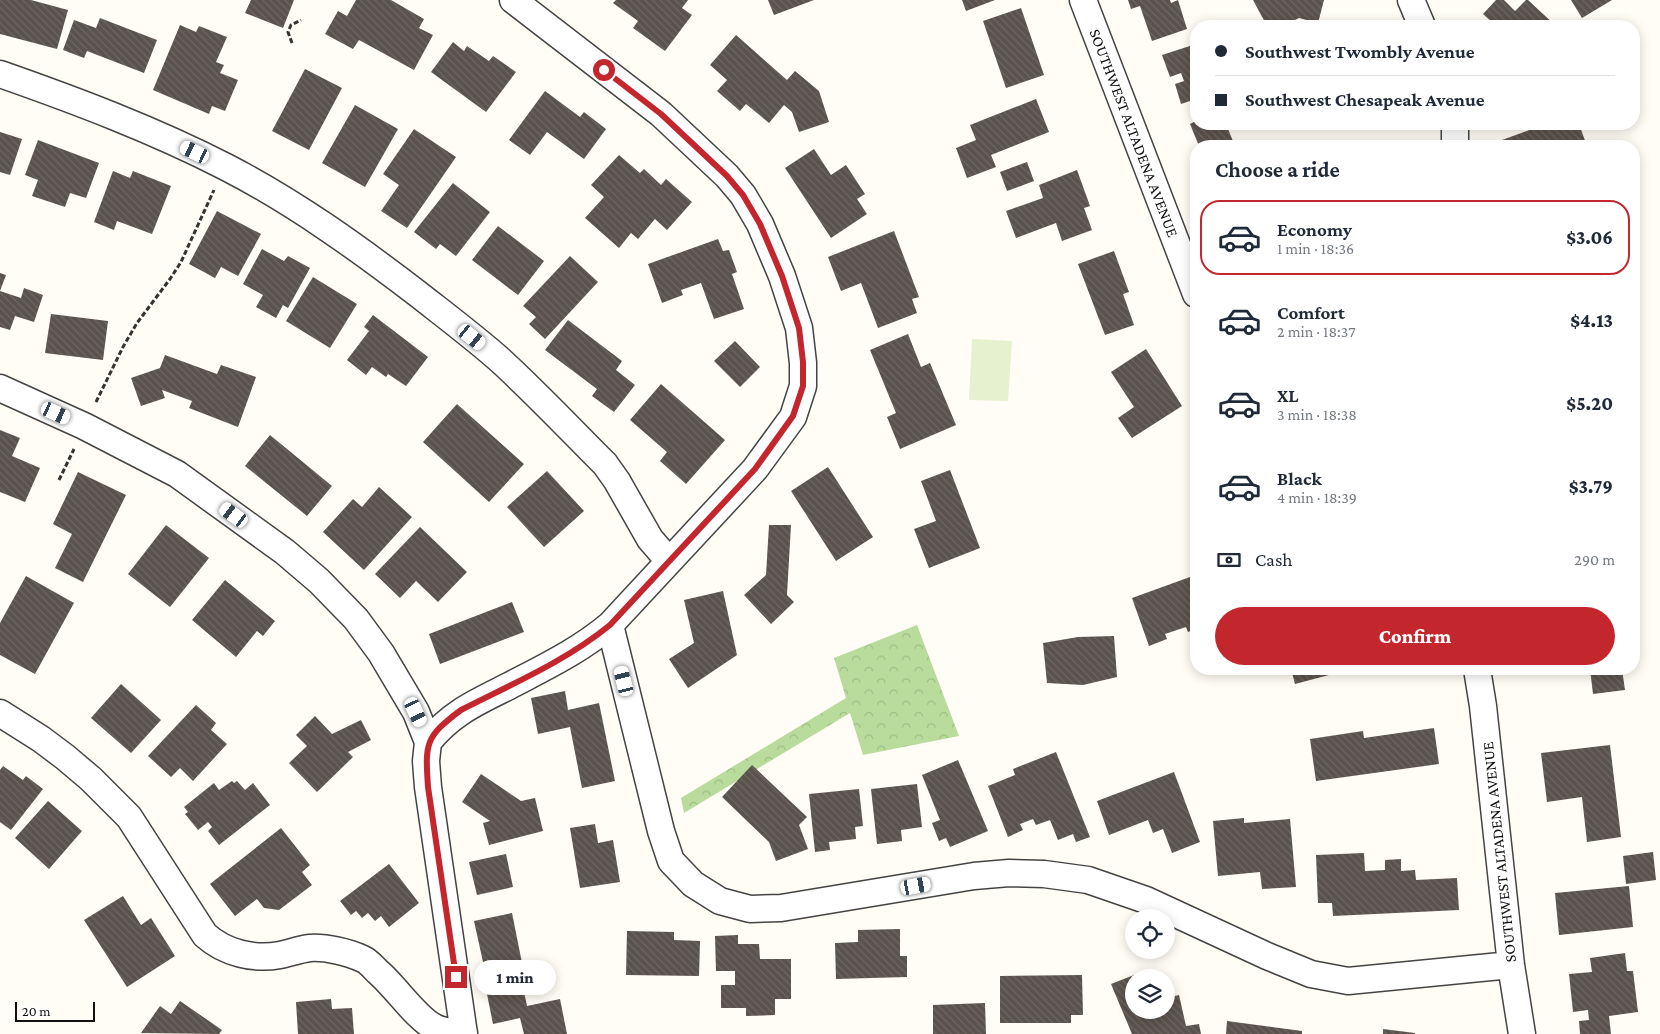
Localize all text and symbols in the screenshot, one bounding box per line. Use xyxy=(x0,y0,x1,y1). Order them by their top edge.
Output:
street label: SOUTHWEST ALTADENA AVENUE xyxy=(1086,26,1182,240)
text: Southwest Twombly Avenue xyxy=(1245,41,1475,62)
route start xyxy=(593,59,615,81)
text: Southwest Chesapeak Avenue xyxy=(1245,89,1485,110)
car xyxy=(178,139,211,165)
text: Choose a ride xyxy=(1215,157,1340,182)
icon: car xyxy=(1217,215,1262,260)
text: Economy xyxy=(1277,219,1352,240)
text: $3.06 xyxy=(1566,227,1613,248)
text: 1 min · 18:36 xyxy=(1277,240,1354,257)
icon: car xyxy=(1217,298,1262,343)
text: Comfort xyxy=(1277,302,1345,323)
text: $4.13 xyxy=(1570,310,1613,331)
car xyxy=(455,322,488,352)
text: 2 min · 18:37 xyxy=(1277,323,1356,340)
icon: car xyxy=(1217,381,1262,426)
text: XL xyxy=(1277,385,1299,406)
text: $5.20 xyxy=(1566,393,1613,414)
car xyxy=(39,400,72,426)
text: 3 min · 18:38 xyxy=(1277,406,1357,423)
icon: car xyxy=(1217,464,1262,509)
text: Black xyxy=(1277,468,1322,489)
text: $3.79 xyxy=(1569,476,1613,497)
text: 4 min · 18:39 xyxy=(1277,489,1357,506)
car xyxy=(217,500,250,530)
icon: cash xyxy=(1215,546,1243,574)
text: Cash xyxy=(1255,549,1293,570)
text: 290 m xyxy=(1574,551,1615,568)
button: Confirm xyxy=(1215,607,1615,665)
car xyxy=(613,665,634,697)
car xyxy=(402,695,429,729)
street label: SOUTHWEST ALTADENA AVENUE xyxy=(1479,741,1519,963)
car xyxy=(899,876,932,896)
map controls xyxy=(1125,909,1175,1019)
button: locate xyxy=(1125,909,1175,959)
callout: 1 min xyxy=(474,960,556,994)
route end xyxy=(445,966,467,988)
text: 1 min xyxy=(496,969,534,986)
button: layers xyxy=(1125,969,1175,1019)
scale bar xyxy=(15,999,95,1022)
text: 20 m xyxy=(22,1003,50,1019)

